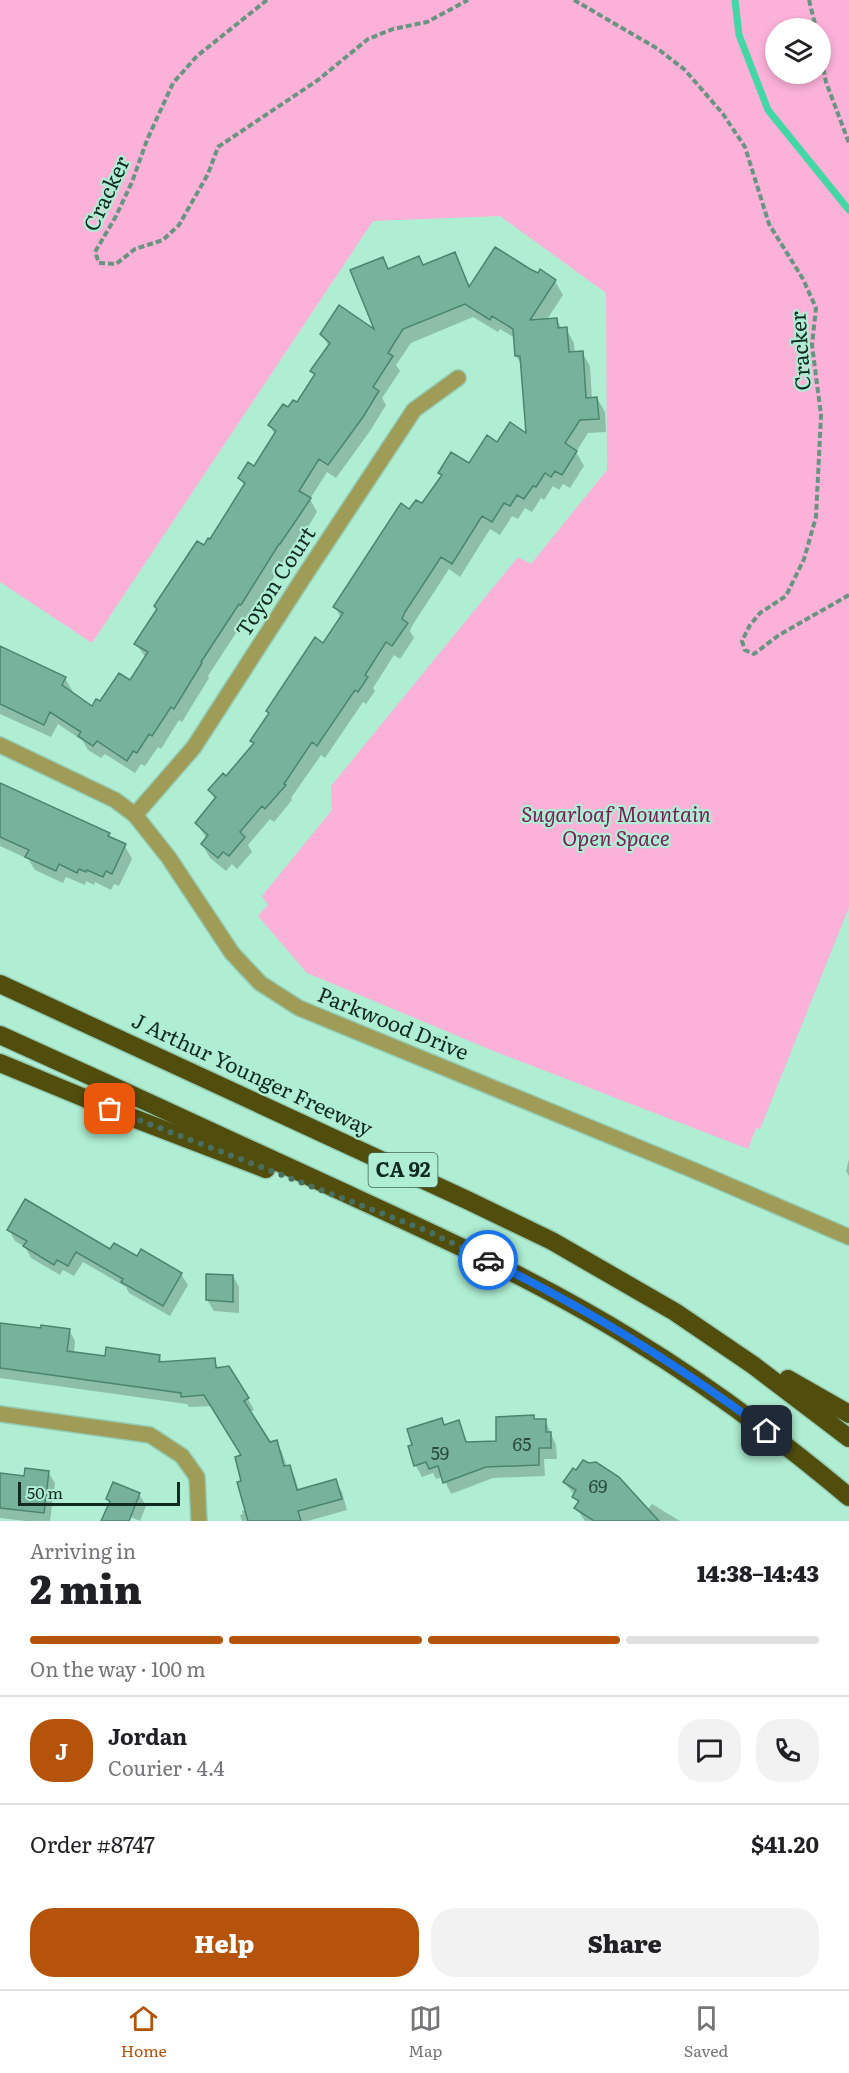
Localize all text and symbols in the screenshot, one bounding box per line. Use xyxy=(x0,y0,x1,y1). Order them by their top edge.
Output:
map controls xyxy=(765,18,831,84)
button: layers xyxy=(765,18,831,84)
street label: Cracker xyxy=(74,150,136,235)
street label: Cracker xyxy=(780,310,817,392)
street label: Toyon Court xyxy=(226,519,322,642)
park label: Sugarloaf Mountain Open Space xyxy=(521,797,711,852)
street label: Parkwood Drive xyxy=(314,977,474,1066)
street label: J Arthur Younger Freeway xyxy=(127,1003,379,1143)
pin xyxy=(84,1083,135,1134)
icon: bag xyxy=(93,1092,126,1125)
road number: CA 92 xyxy=(368,1153,438,1187)
courier xyxy=(458,1230,518,1290)
icon: car xyxy=(472,1244,505,1277)
pin xyxy=(741,1405,792,1456)
icon: home xyxy=(750,1414,783,1447)
house number: 65 xyxy=(513,1430,531,1457)
house number: 59 xyxy=(431,1439,449,1466)
house number: 69 xyxy=(588,1472,608,1499)
scale bar xyxy=(18,1479,180,1506)
text: 50 m xyxy=(27,1480,63,1504)
text: Arriving in xyxy=(30,1535,136,1565)
text: 14:38–14:43 xyxy=(697,1556,819,1589)
text: 2 min xyxy=(30,1558,142,1616)
text: On the way · 100 m xyxy=(30,1653,206,1683)
text: Jordan xyxy=(108,1719,187,1752)
button: chat xyxy=(678,1719,741,1782)
button: phone xyxy=(756,1719,819,1782)
text: J xyxy=(55,1734,68,1767)
text: Courier · 4.4 xyxy=(108,1752,225,1782)
text: Order #8747 xyxy=(30,1827,155,1860)
text: $41.20 xyxy=(751,1827,819,1860)
button: Help xyxy=(30,1908,419,1977)
button: Share xyxy=(431,1908,819,1977)
tab: Home xyxy=(121,2002,167,2062)
tab: Map xyxy=(408,2002,442,2062)
tab: Saved xyxy=(684,2002,728,2062)

